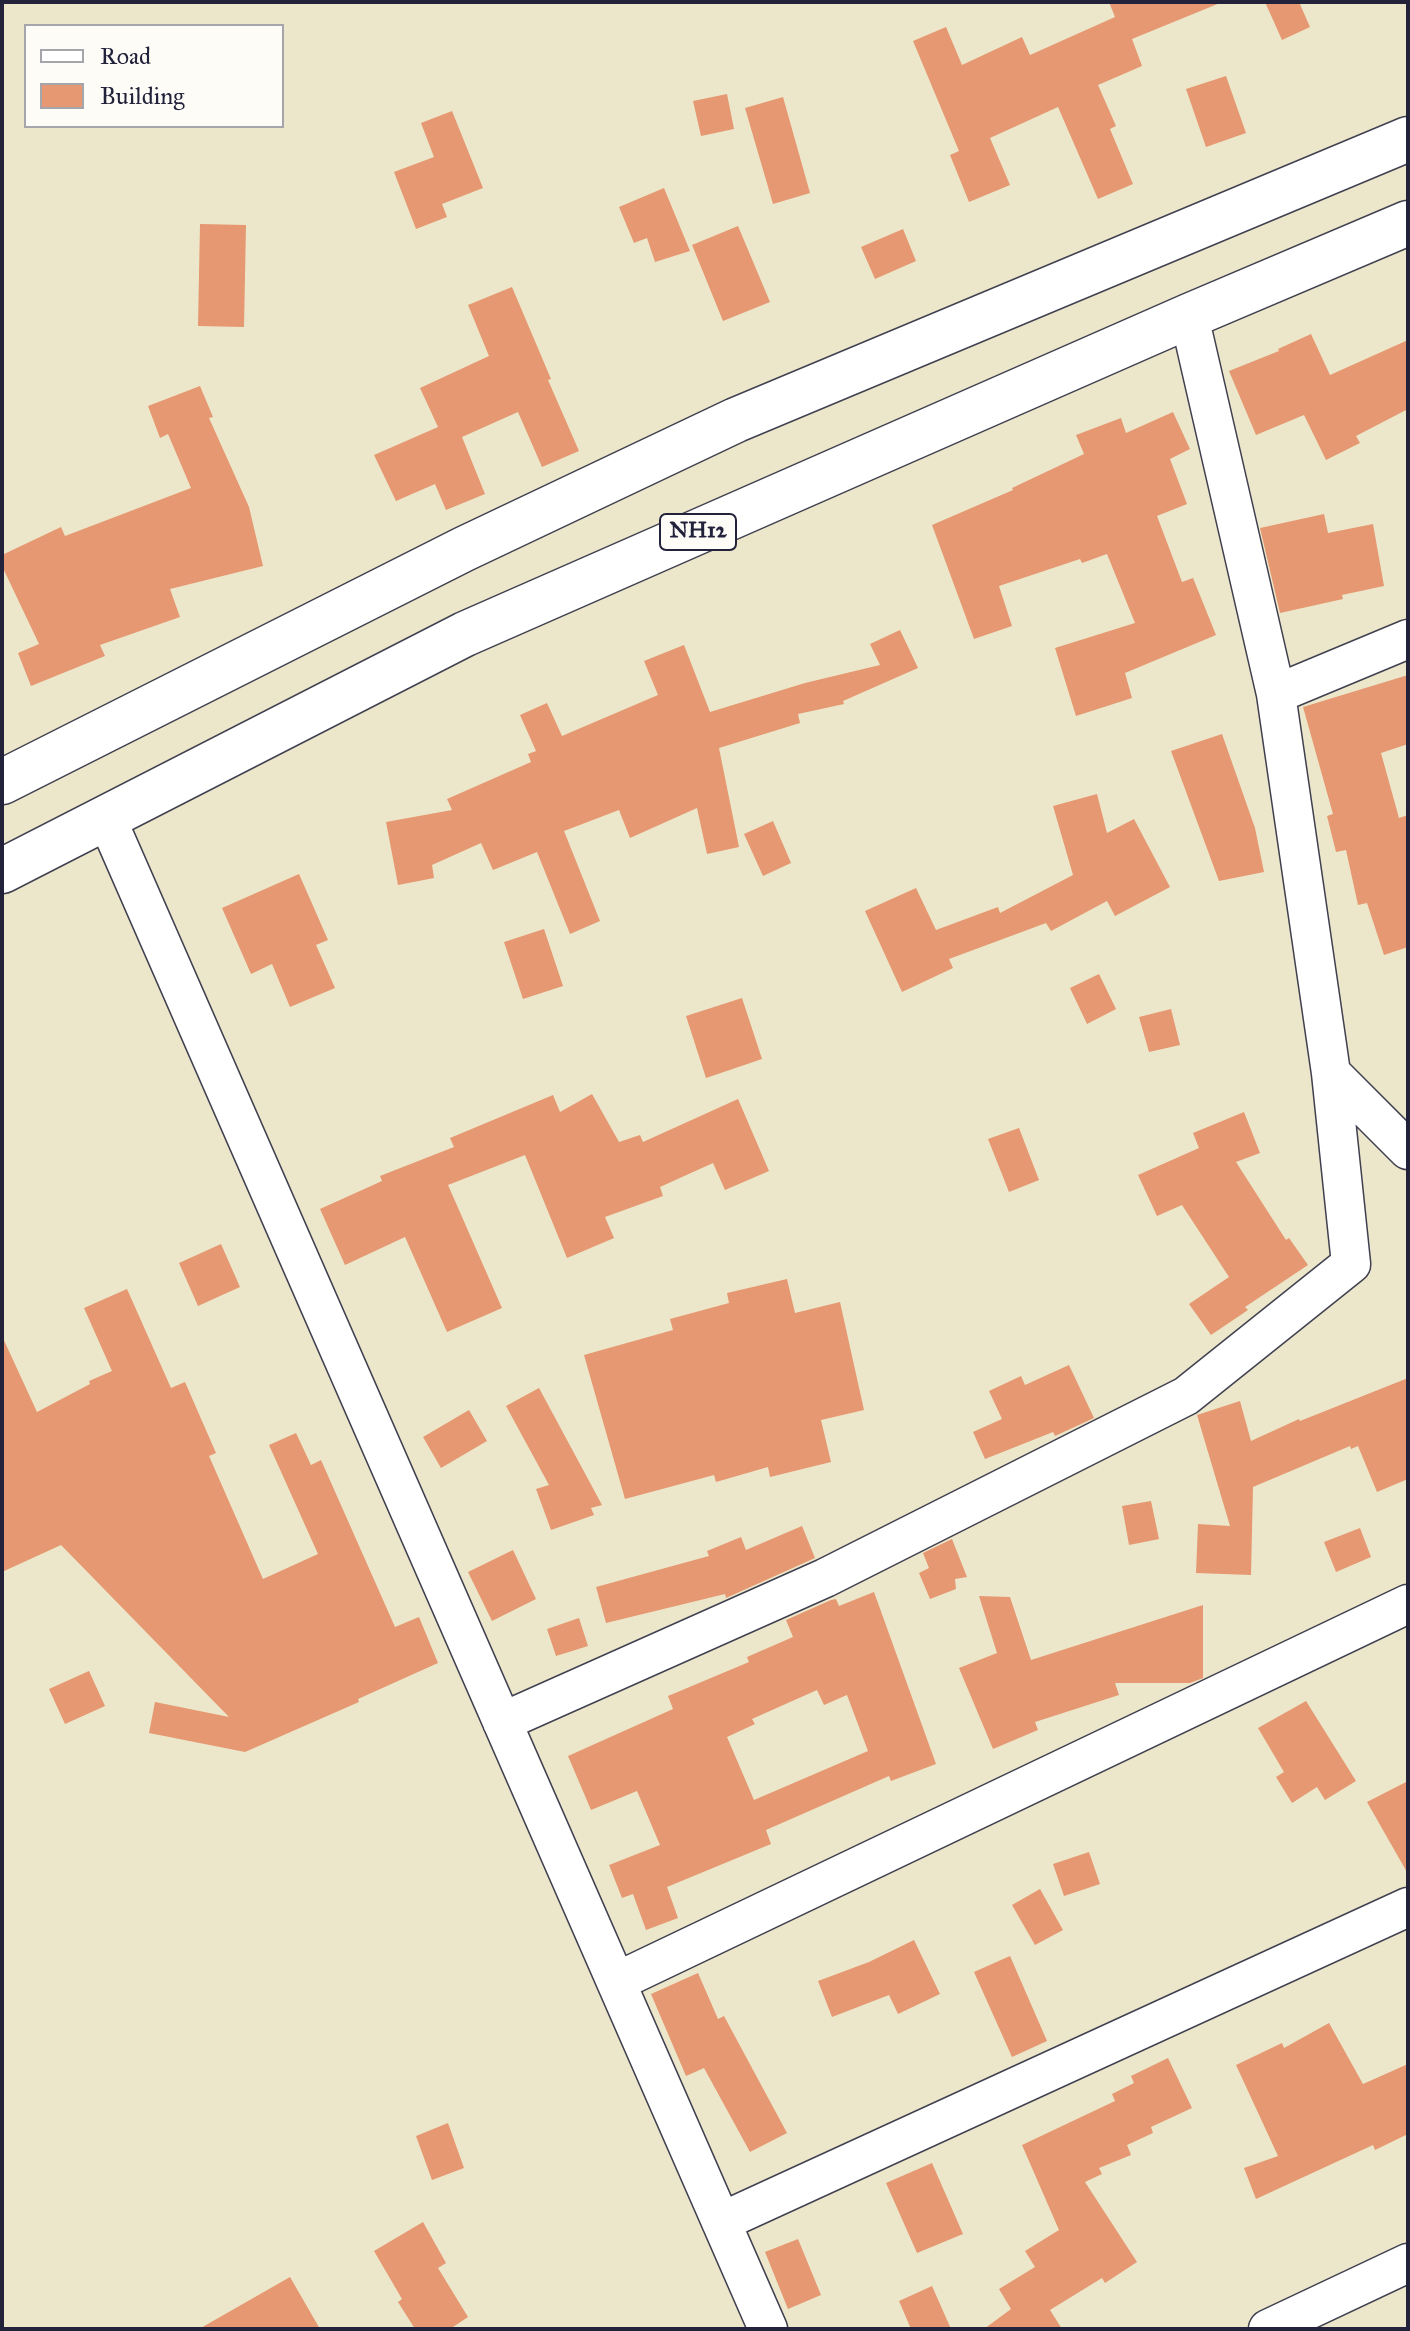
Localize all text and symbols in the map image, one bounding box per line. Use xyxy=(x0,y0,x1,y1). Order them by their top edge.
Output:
legend xyxy=(24,24,284,128)
text: Road xyxy=(100,41,151,71)
text: Building xyxy=(100,81,185,111)
road number: NH12 xyxy=(660,514,736,550)

